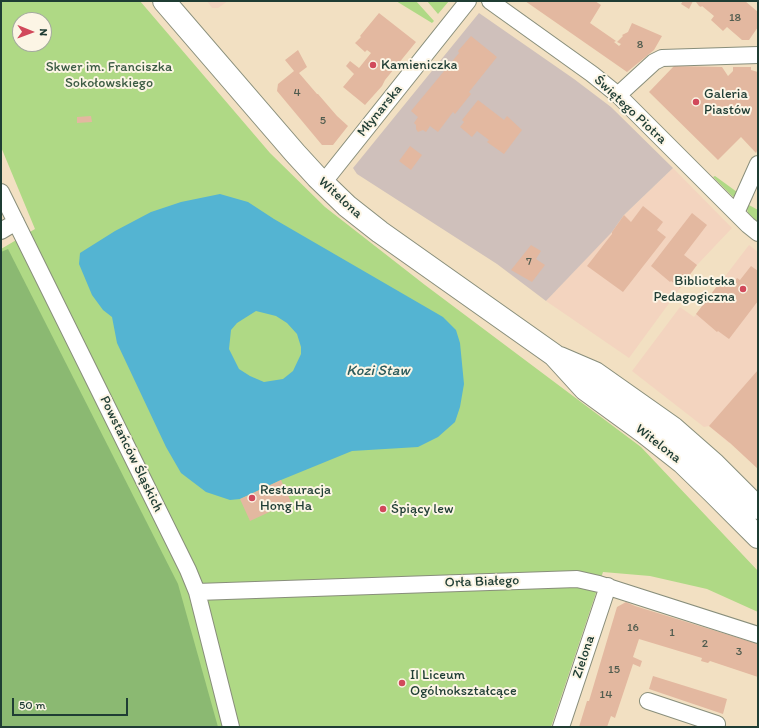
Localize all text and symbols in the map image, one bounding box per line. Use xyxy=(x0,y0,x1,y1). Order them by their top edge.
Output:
house number: 18 xyxy=(729,11,741,25)
north arrow xyxy=(12,12,52,52)
text: N xyxy=(37,28,50,36)
house number: 8 xyxy=(637,38,643,52)
place label: Kamieniczka xyxy=(381,57,457,73)
park label: Skwer im. Franciszka Sokołowskiego xyxy=(46,59,172,92)
marker: Kamieniczka xyxy=(368,60,378,70)
street label: Świętego Piotra xyxy=(590,72,670,148)
street label: Młynarska xyxy=(354,82,406,140)
house number: 4 xyxy=(293,86,301,100)
place label: Galeria Piastów xyxy=(704,86,751,118)
marker: Galeria Piastów xyxy=(691,97,701,107)
house number: 5 xyxy=(320,114,326,128)
street label: Witelona xyxy=(314,174,366,222)
house number: 7 xyxy=(526,255,532,269)
place label: Biblioteka Pedagogiczna xyxy=(653,273,735,306)
marker: Biblioteka Pedagogiczna xyxy=(738,284,748,294)
water label: Kozi Staw xyxy=(346,362,410,380)
street label: Powstańców Śląskich xyxy=(96,393,166,515)
street label: Witelona xyxy=(632,421,684,467)
place label: Restauracja Hong Ha xyxy=(260,482,331,514)
marker: Restauracja Hong Ha xyxy=(247,493,257,503)
place label: Śpiący lew xyxy=(391,501,453,517)
marker: Śpiący lew xyxy=(378,504,388,514)
street label: Orła Białego xyxy=(444,572,520,592)
house number: 16 xyxy=(627,621,639,635)
house number: 1 xyxy=(669,626,675,640)
street label: Zielona xyxy=(569,633,599,681)
house number: 2 xyxy=(702,637,708,651)
house number: 3 xyxy=(736,645,742,659)
house number: 15 xyxy=(608,663,620,677)
place label: II Liceum Ogólnokształcące xyxy=(410,667,517,700)
marker: II Liceum Ogólnokształcące xyxy=(397,678,407,688)
house number: 14 xyxy=(600,688,612,702)
scale bar xyxy=(14,690,130,716)
text: 50 m xyxy=(19,698,45,712)

